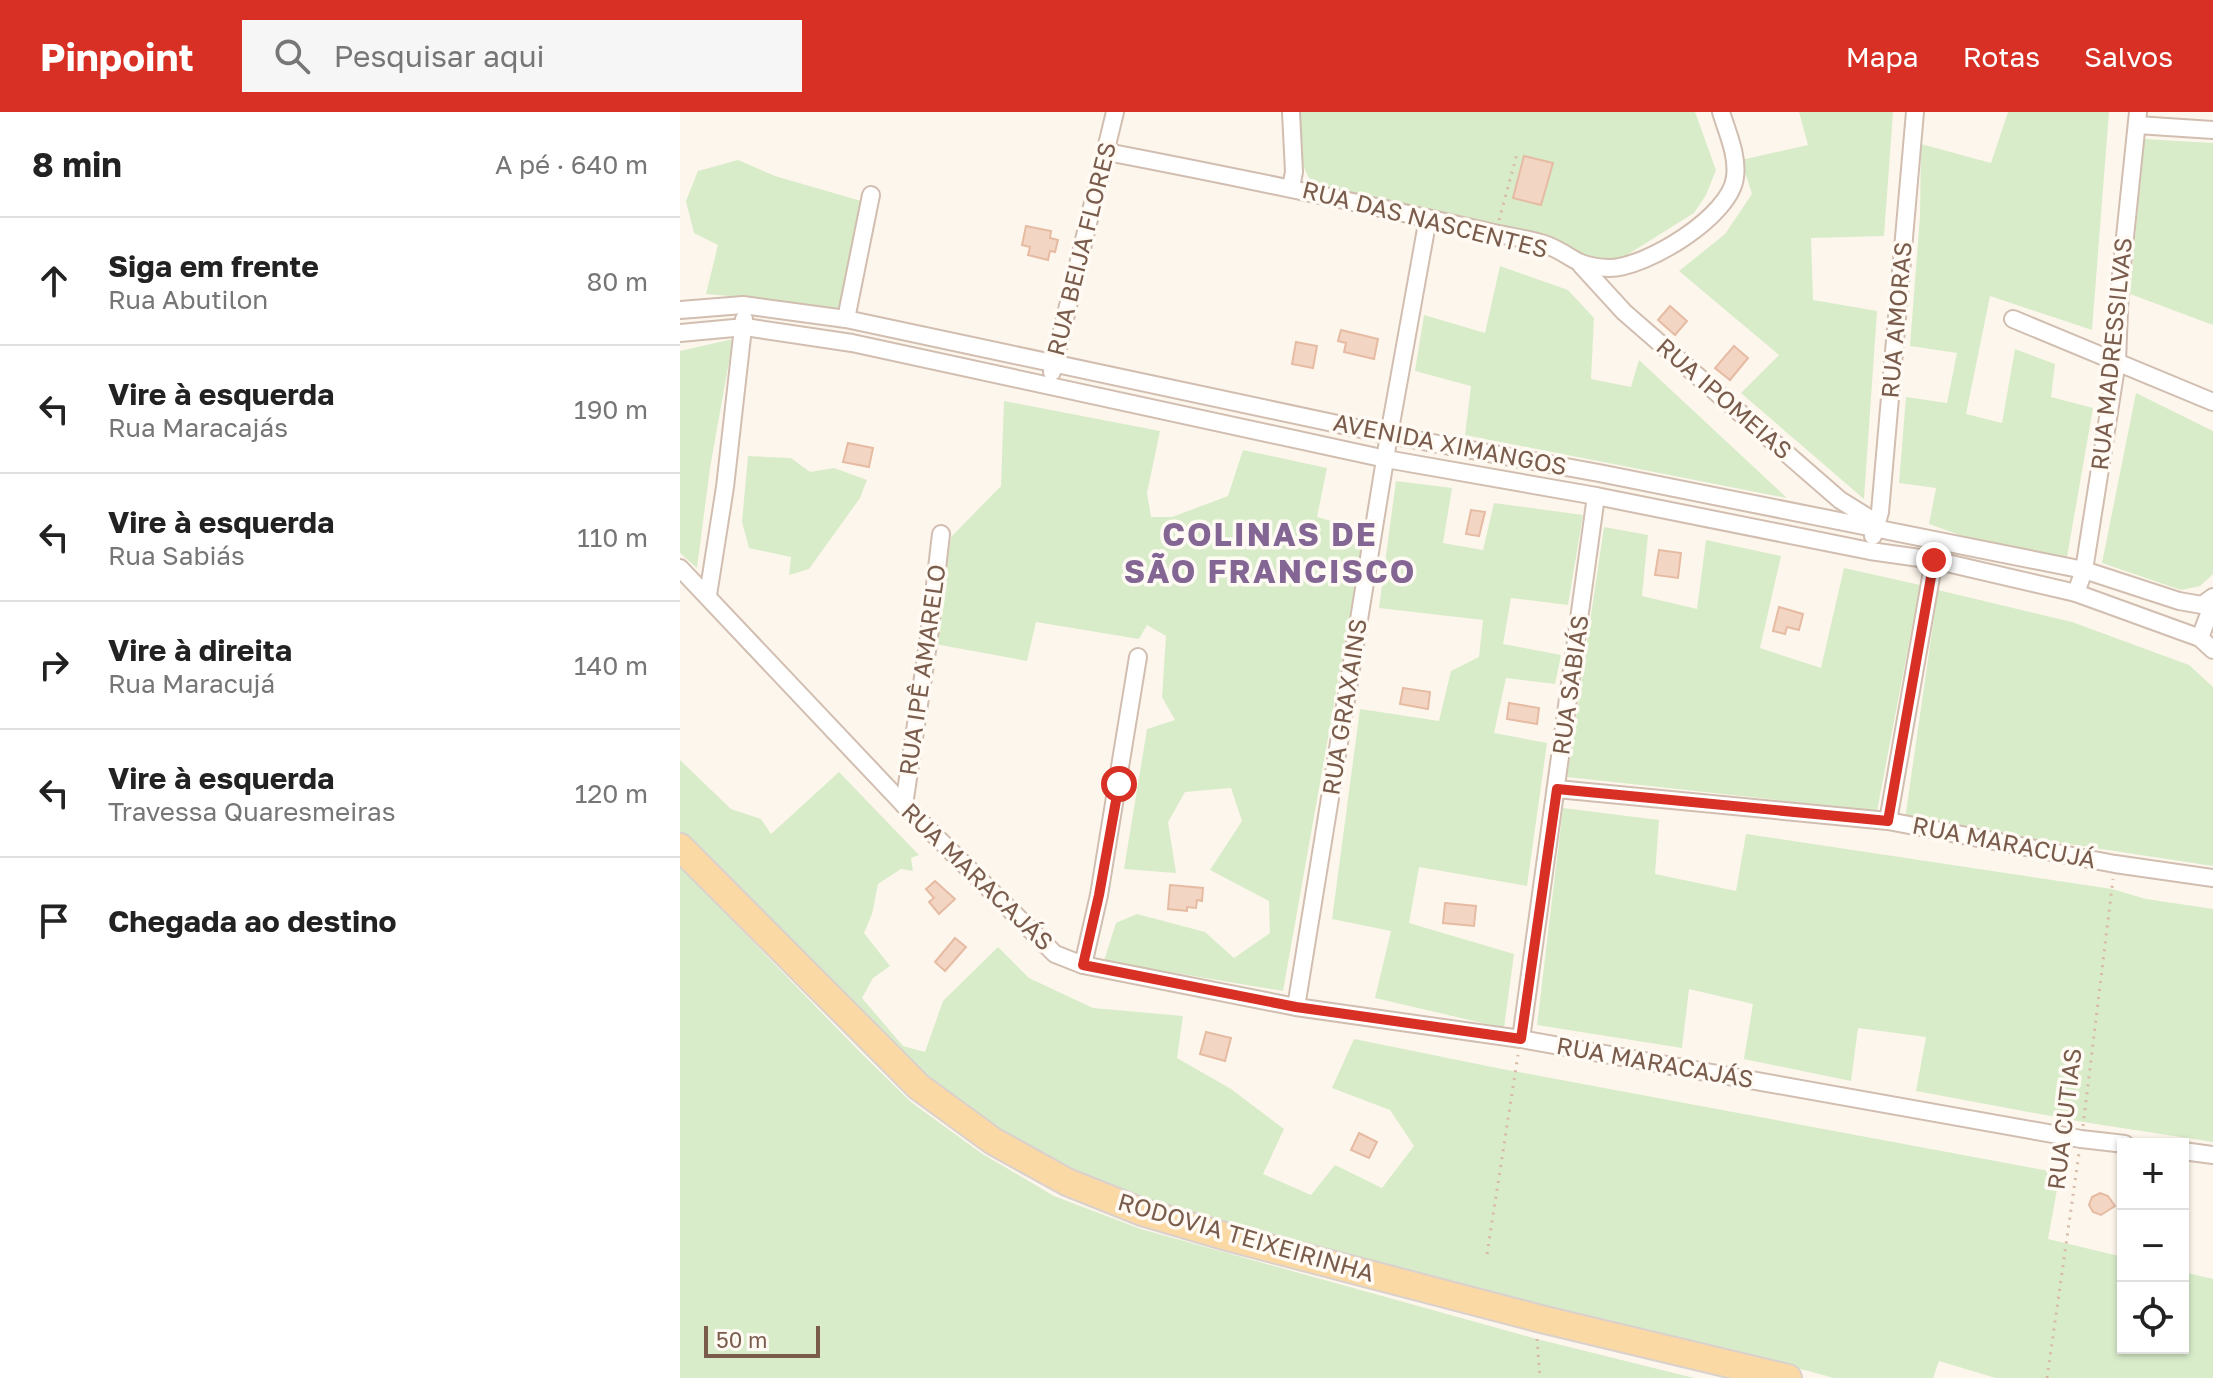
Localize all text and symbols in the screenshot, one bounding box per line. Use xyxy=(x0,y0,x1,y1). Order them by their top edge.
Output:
search box xyxy=(242,20,802,92)
text: Pinpoint xyxy=(40,34,194,79)
icon: search xyxy=(270,34,314,78)
text: Pesquisar aqui xyxy=(334,38,545,74)
text: Mapa xyxy=(1846,40,1919,73)
text: Rotas xyxy=(1963,40,2040,73)
text: Salvos xyxy=(2084,40,2173,73)
street label: RUA BEIJA FLORES xyxy=(1040,139,1121,358)
text: 8 min xyxy=(32,144,122,184)
text: A pé · 640 m xyxy=(495,149,648,180)
street label: RUA DAS NASCENTES xyxy=(1300,174,1551,263)
street label: RUA MADRESSILVAS xyxy=(2084,236,2137,472)
street label: RUA AMORAS xyxy=(1874,240,1917,399)
text: Siga em frente xyxy=(108,248,319,284)
icon: ahead xyxy=(32,259,76,303)
text: 80 m xyxy=(587,266,648,297)
text: Rua Abutilon xyxy=(108,284,268,315)
street label: RUA IPOMEIAS xyxy=(1651,331,1799,465)
text: Vire à esquerda xyxy=(108,376,334,412)
icon: left xyxy=(32,387,76,431)
text: 190 m xyxy=(574,394,648,425)
street label: AVENIDA XIMANGOS xyxy=(1331,407,1569,480)
text: Rua Maracajás xyxy=(108,412,288,443)
text: Vire à esquerda xyxy=(108,504,334,540)
icon: left xyxy=(32,515,76,559)
district label: COLINAS DE SÃO FRANCISCO xyxy=(1124,515,1416,590)
text: 110 m xyxy=(577,522,648,553)
text: Rua Sabiás xyxy=(108,540,245,571)
route end xyxy=(1916,542,1952,578)
street label: RUA IPÊ AMARELO xyxy=(892,562,951,777)
street label: RUA SABIÁS xyxy=(1545,613,1594,757)
street label: RUA GRAXAINS xyxy=(1315,616,1372,797)
text: Vire à direita xyxy=(108,632,292,668)
icon: right xyxy=(32,643,76,687)
text: 140 m xyxy=(574,650,648,681)
text: Rua Maracujá xyxy=(108,668,275,699)
text: Vire à esquerda xyxy=(108,760,334,796)
route start xyxy=(1101,766,1137,802)
icon: left xyxy=(32,771,76,815)
text: 120 m xyxy=(575,778,648,809)
text: Travessa Quaresmeiras xyxy=(108,796,396,827)
street label: RUA MARACAJÁS xyxy=(896,796,1060,956)
street label: RUA MARACUJÁ xyxy=(1910,810,2098,874)
icon: arrive xyxy=(32,899,76,943)
text: Chegada ao destino xyxy=(108,903,396,939)
street label: RUA MARACAJÁS xyxy=(1554,1030,1756,1093)
street label: RUA CUTIAS xyxy=(2040,1046,2087,1191)
map controls xyxy=(2117,1138,2189,1354)
button: + xyxy=(2117,1138,2189,1210)
street label: RODOVIA TEIXEIRINHA xyxy=(1115,1186,1378,1287)
button: − xyxy=(2117,1210,2189,1282)
button: locate xyxy=(2117,1282,2189,1354)
scale bar xyxy=(704,1322,820,1358)
text: 50 m xyxy=(716,1326,767,1353)

